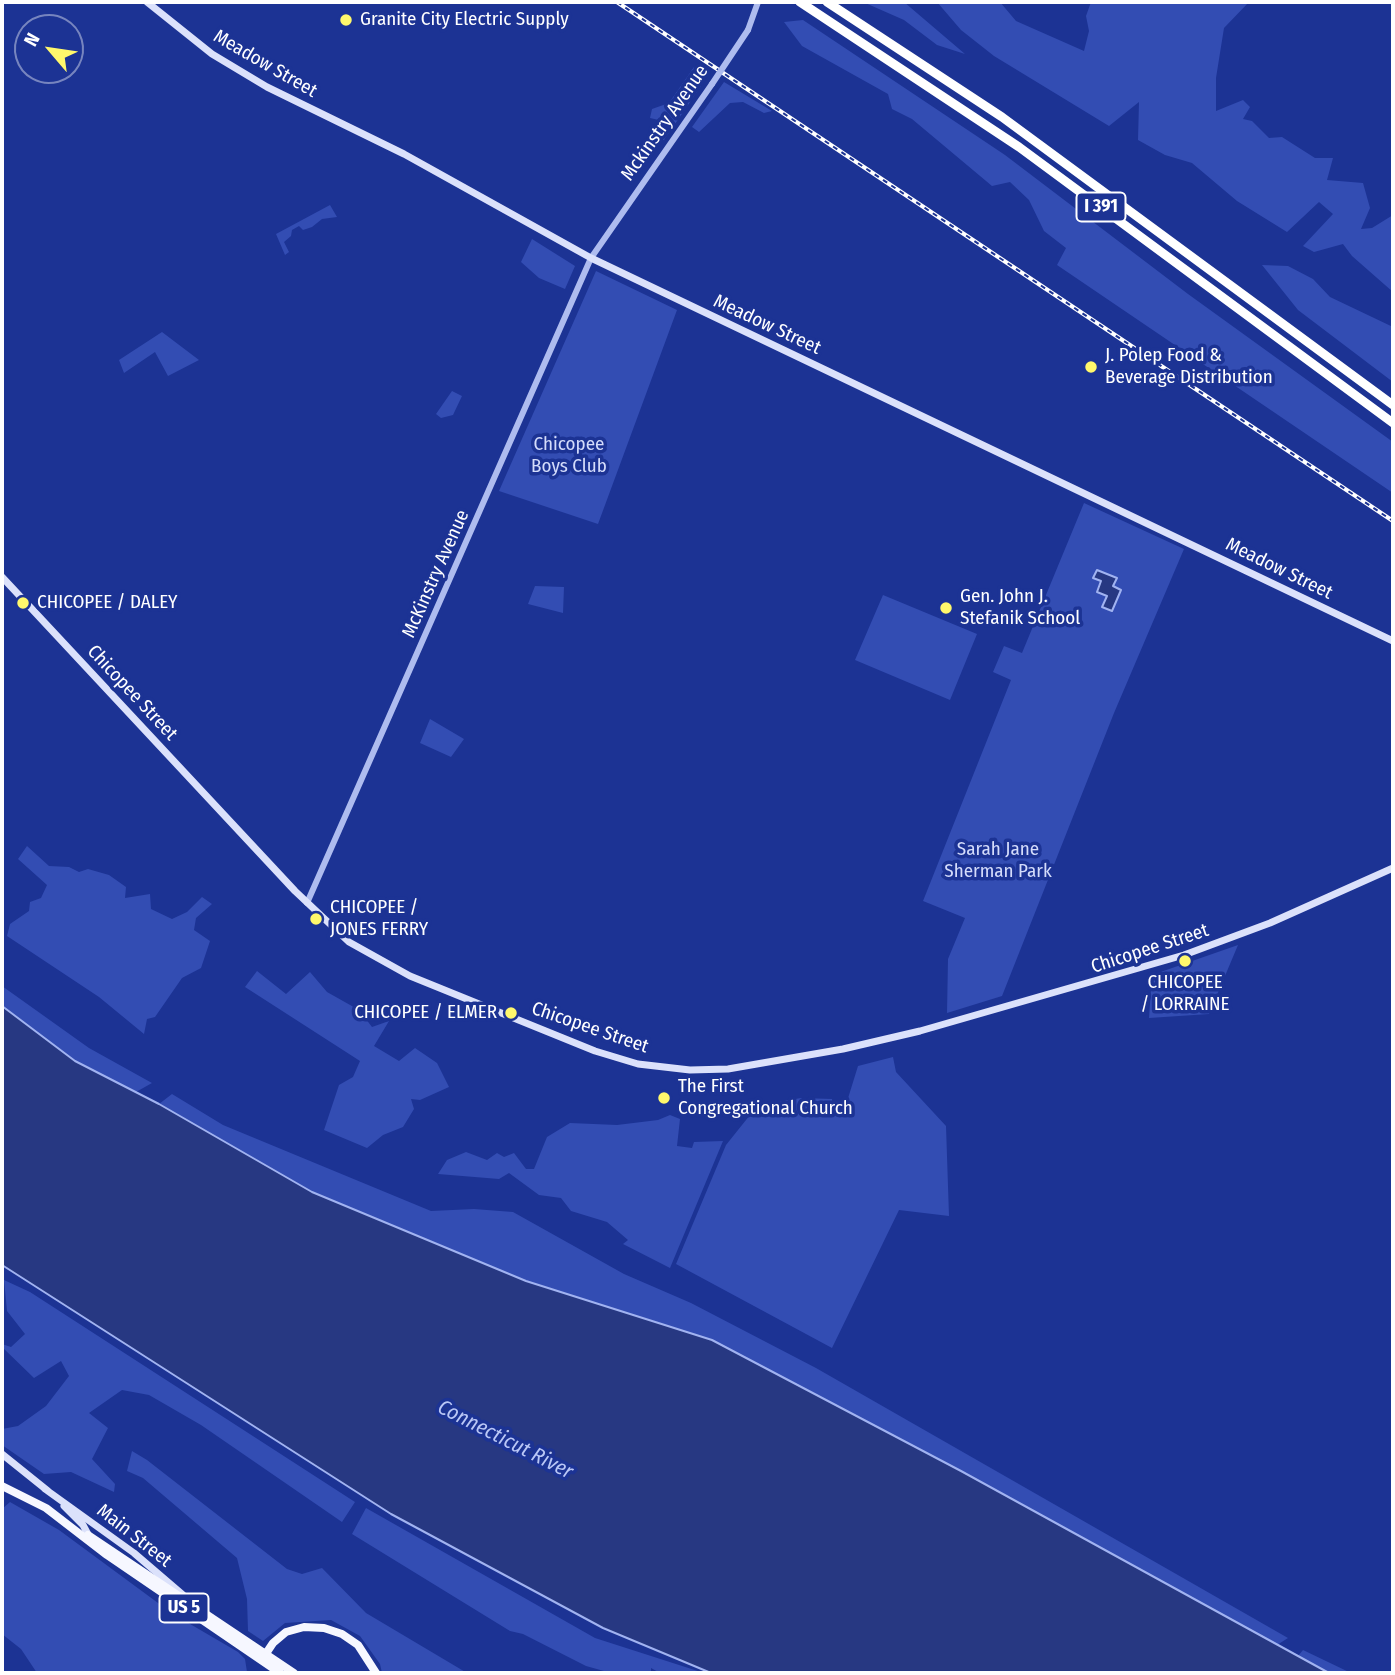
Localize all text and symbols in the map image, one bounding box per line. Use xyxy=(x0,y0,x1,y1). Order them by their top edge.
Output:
place label: Granite City Electric Supply xyxy=(360,9,569,31)
marker: Granite City Electric Supply xyxy=(338,12,354,28)
north arrow xyxy=(14,14,84,84)
street label: Meadow Street xyxy=(209,25,321,103)
text: N xyxy=(19,29,45,50)
street label: Mckinstry Avenue xyxy=(617,61,713,185)
road number: I 391 xyxy=(1076,192,1126,222)
street label: Meadow Street xyxy=(710,290,824,360)
place label: J. Polep Food & Beverage Distribution xyxy=(1105,345,1273,389)
marker: J. Polep Food & Beverage Distribution xyxy=(1083,359,1099,375)
park label: Chicopee Boys Club xyxy=(531,434,607,478)
street label: McKinstry Avenue xyxy=(398,507,474,641)
street label: Meadow Street xyxy=(1222,533,1336,605)
place label: Gen. John J. Stefanik School xyxy=(960,586,1080,630)
place label: CHICOPEE / DALEY xyxy=(37,592,177,614)
marker: CHICOPEE / DALEY xyxy=(15,595,31,611)
marker: Gen. John J. Stefanik School xyxy=(938,600,954,616)
street label: Chicopee Street xyxy=(82,641,182,745)
park label: Sarah Jane Sherman Park xyxy=(944,839,1052,883)
place label: CHICOPEE / JONES FERRY xyxy=(330,897,428,941)
marker: CHICOPEE / JONES FERRY xyxy=(308,911,324,927)
street label: Chicopee Street xyxy=(1088,919,1212,979)
marker: CHICOPEE / LORRAINE xyxy=(1177,953,1193,969)
place label: CHICOPEE / LORRAINE xyxy=(1141,972,1229,1016)
street label: Chicopee Street xyxy=(529,997,651,1059)
place label: CHICOPEE / ELMER xyxy=(354,1002,497,1024)
marker: CHICOPEE / ELMER xyxy=(503,1005,519,1021)
place label: The First Congregational Church xyxy=(678,1076,853,1120)
marker: The First Congregational Church xyxy=(656,1090,672,1106)
water label: Connecticut River xyxy=(433,1395,577,1485)
street label: Main Street xyxy=(92,1500,176,1572)
road number: US 5 xyxy=(160,1594,208,1623)

